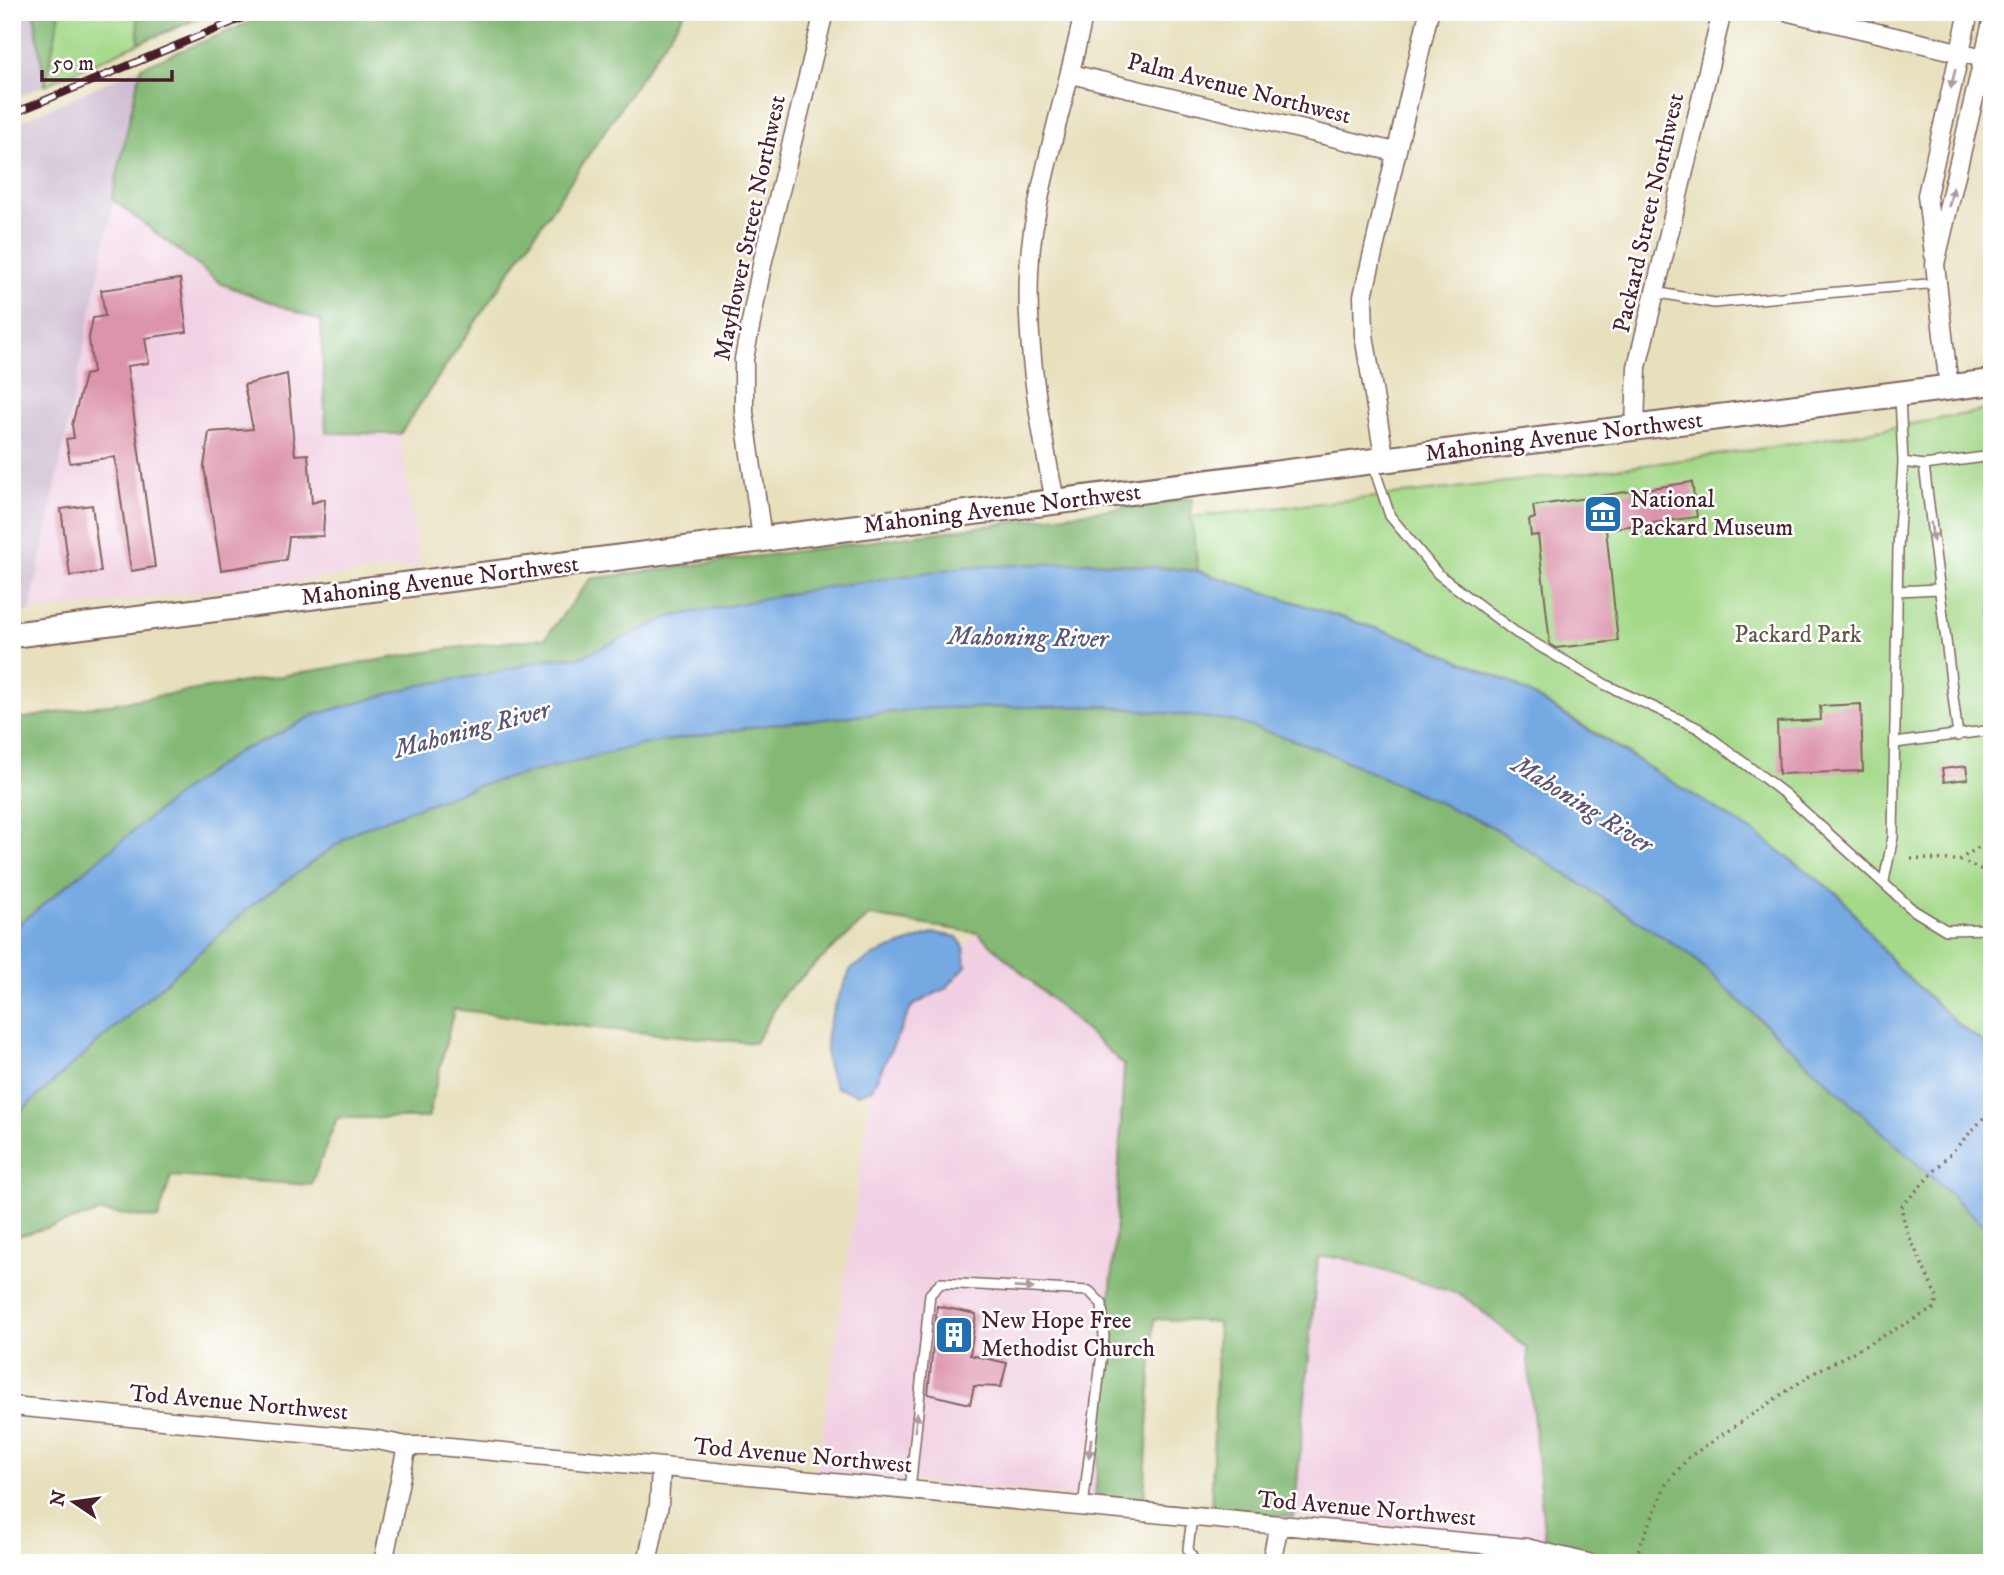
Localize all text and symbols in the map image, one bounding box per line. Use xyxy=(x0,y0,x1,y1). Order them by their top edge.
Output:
scale bar xyxy=(42,38,172,82)
street label: Palm Avenue Northwest xyxy=(1124,47,1354,131)
text: 50 m xyxy=(52,51,94,77)
one-way arrow xyxy=(1948,68,1959,90)
street label: Packard Street Northwest xyxy=(1607,90,1691,336)
street label: Mayflower Street Northwest xyxy=(707,92,793,363)
one-way arrow xyxy=(1946,186,1957,208)
street label: Mahoning Avenue Northwest xyxy=(1423,405,1705,469)
street label: Mahoning Avenue Northwest xyxy=(861,477,1143,541)
place label: National Packard Museum xyxy=(1630,485,1793,543)
museum icon: National Packard Museum xyxy=(1582,493,1624,535)
one-way arrow xyxy=(1927,521,1938,543)
street label: Mahoning Avenue Northwest xyxy=(299,549,581,613)
water label: Mahoning River xyxy=(946,620,1110,656)
park label: Packard Park xyxy=(1734,620,1862,650)
water label: Mahoning River xyxy=(389,693,555,767)
water label: Mahoning River xyxy=(1504,748,1660,862)
one-way arrow xyxy=(1013,1282,1035,1293)
place label: New Hope Free Methodist Church xyxy=(981,1306,1156,1364)
building icon: New Hope Free Methodist Church xyxy=(933,1314,975,1356)
street label: Tod Avenue Northwest xyxy=(128,1378,350,1428)
one-way arrow xyxy=(910,1411,921,1433)
street label: Tod Avenue Northwest xyxy=(692,1431,914,1481)
one-way arrow xyxy=(1085,1437,1096,1459)
north arrow xyxy=(38,1466,108,1536)
street label: Tod Avenue Northwest xyxy=(1256,1484,1478,1534)
text: N xyxy=(46,1488,72,1509)

